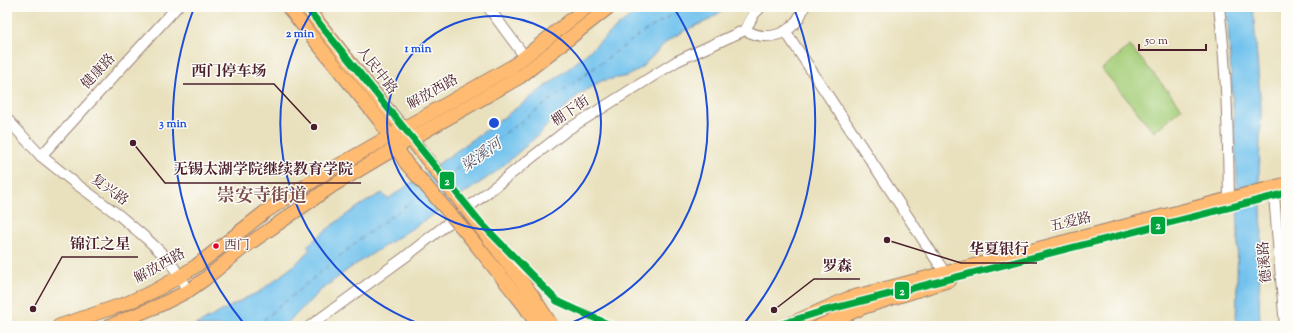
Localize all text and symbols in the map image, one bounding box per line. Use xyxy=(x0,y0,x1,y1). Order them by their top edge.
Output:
text: 2 min xyxy=(286,25,315,43)
scale bar xyxy=(1139,26,1206,52)
text: 50 m xyxy=(1144,32,1168,50)
text: 1 min xyxy=(403,40,432,58)
street label: 人民中路 xyxy=(351,43,401,99)
street label: 健康路 xyxy=(77,50,121,94)
callout: 西门停车场 xyxy=(183,57,274,84)
text: 西门停车场 xyxy=(191,62,267,83)
street label: 解放西路 xyxy=(404,71,462,115)
street label: 棚下街 xyxy=(548,92,594,132)
text: 3 min xyxy=(159,115,188,133)
centre of rings xyxy=(487,116,501,130)
water label: 梁溪河 xyxy=(458,133,509,178)
callout: 无锡太湖学院继续教育学院 xyxy=(165,156,361,183)
text: 无锡太湖学院继续教育学院 xyxy=(173,160,353,181)
street label: 复兴路 xyxy=(86,171,132,211)
line badge: 2 xyxy=(439,171,455,190)
text: 2 xyxy=(444,174,450,190)
district label: 崇安寺街道 xyxy=(217,184,307,210)
street label: 五爱路 xyxy=(1048,208,1094,238)
line badge: 2 xyxy=(1150,216,1166,235)
text: 2 xyxy=(1155,218,1161,234)
callout: 锦江之星 xyxy=(62,230,138,257)
text: 锦江之星 xyxy=(70,235,130,256)
callout: 华夏银行 xyxy=(961,236,1037,263)
place label: 西门 xyxy=(224,237,250,255)
text: 华夏银行 xyxy=(969,240,1029,261)
street label: 德溪路 xyxy=(1254,240,1278,284)
marker: 西门 xyxy=(211,241,221,251)
street label: 解放西路 xyxy=(131,245,189,289)
callout: 罗森 xyxy=(814,252,860,279)
text: 罗森 xyxy=(822,257,852,278)
line badge: 2 xyxy=(894,281,910,300)
text: 2 xyxy=(899,284,905,300)

